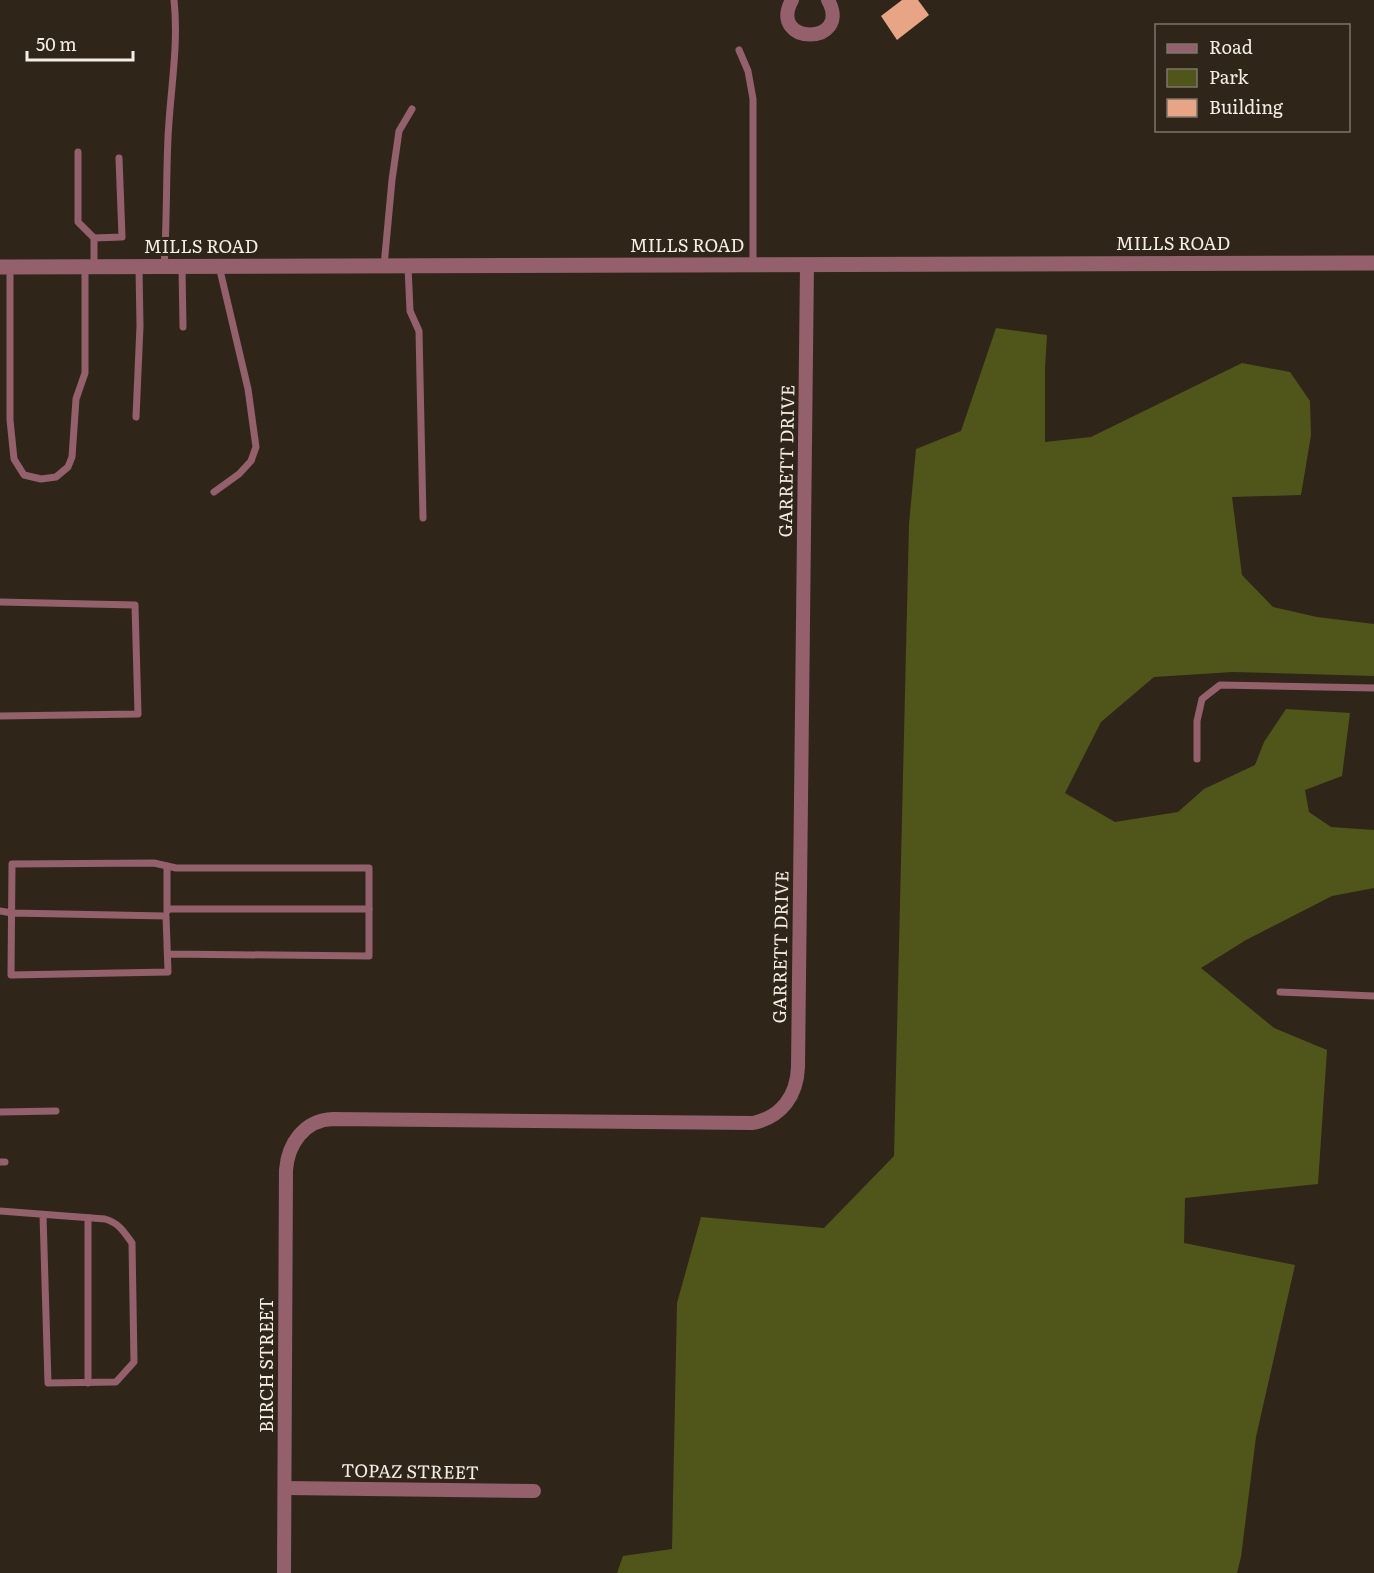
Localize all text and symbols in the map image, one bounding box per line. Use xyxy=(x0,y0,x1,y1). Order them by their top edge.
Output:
scale bar xyxy=(27,24,134,62)
legend xyxy=(1155,24,1350,132)
text: 50 m xyxy=(36,30,77,57)
text: Road xyxy=(1209,33,1253,60)
text: Park xyxy=(1209,63,1250,90)
text: Building xyxy=(1209,93,1284,120)
street label: MILLS ROAD xyxy=(1116,229,1230,256)
street label: MILLS ROAD xyxy=(630,231,744,258)
street label: MILLS ROAD xyxy=(144,232,258,259)
street label: GARRETT DRIVE xyxy=(771,384,800,538)
street label: GARRETT DRIVE xyxy=(765,870,794,1024)
street label: BIRCH STREET xyxy=(252,1297,279,1433)
street label: TOPAZ STREET xyxy=(341,1456,479,1485)

